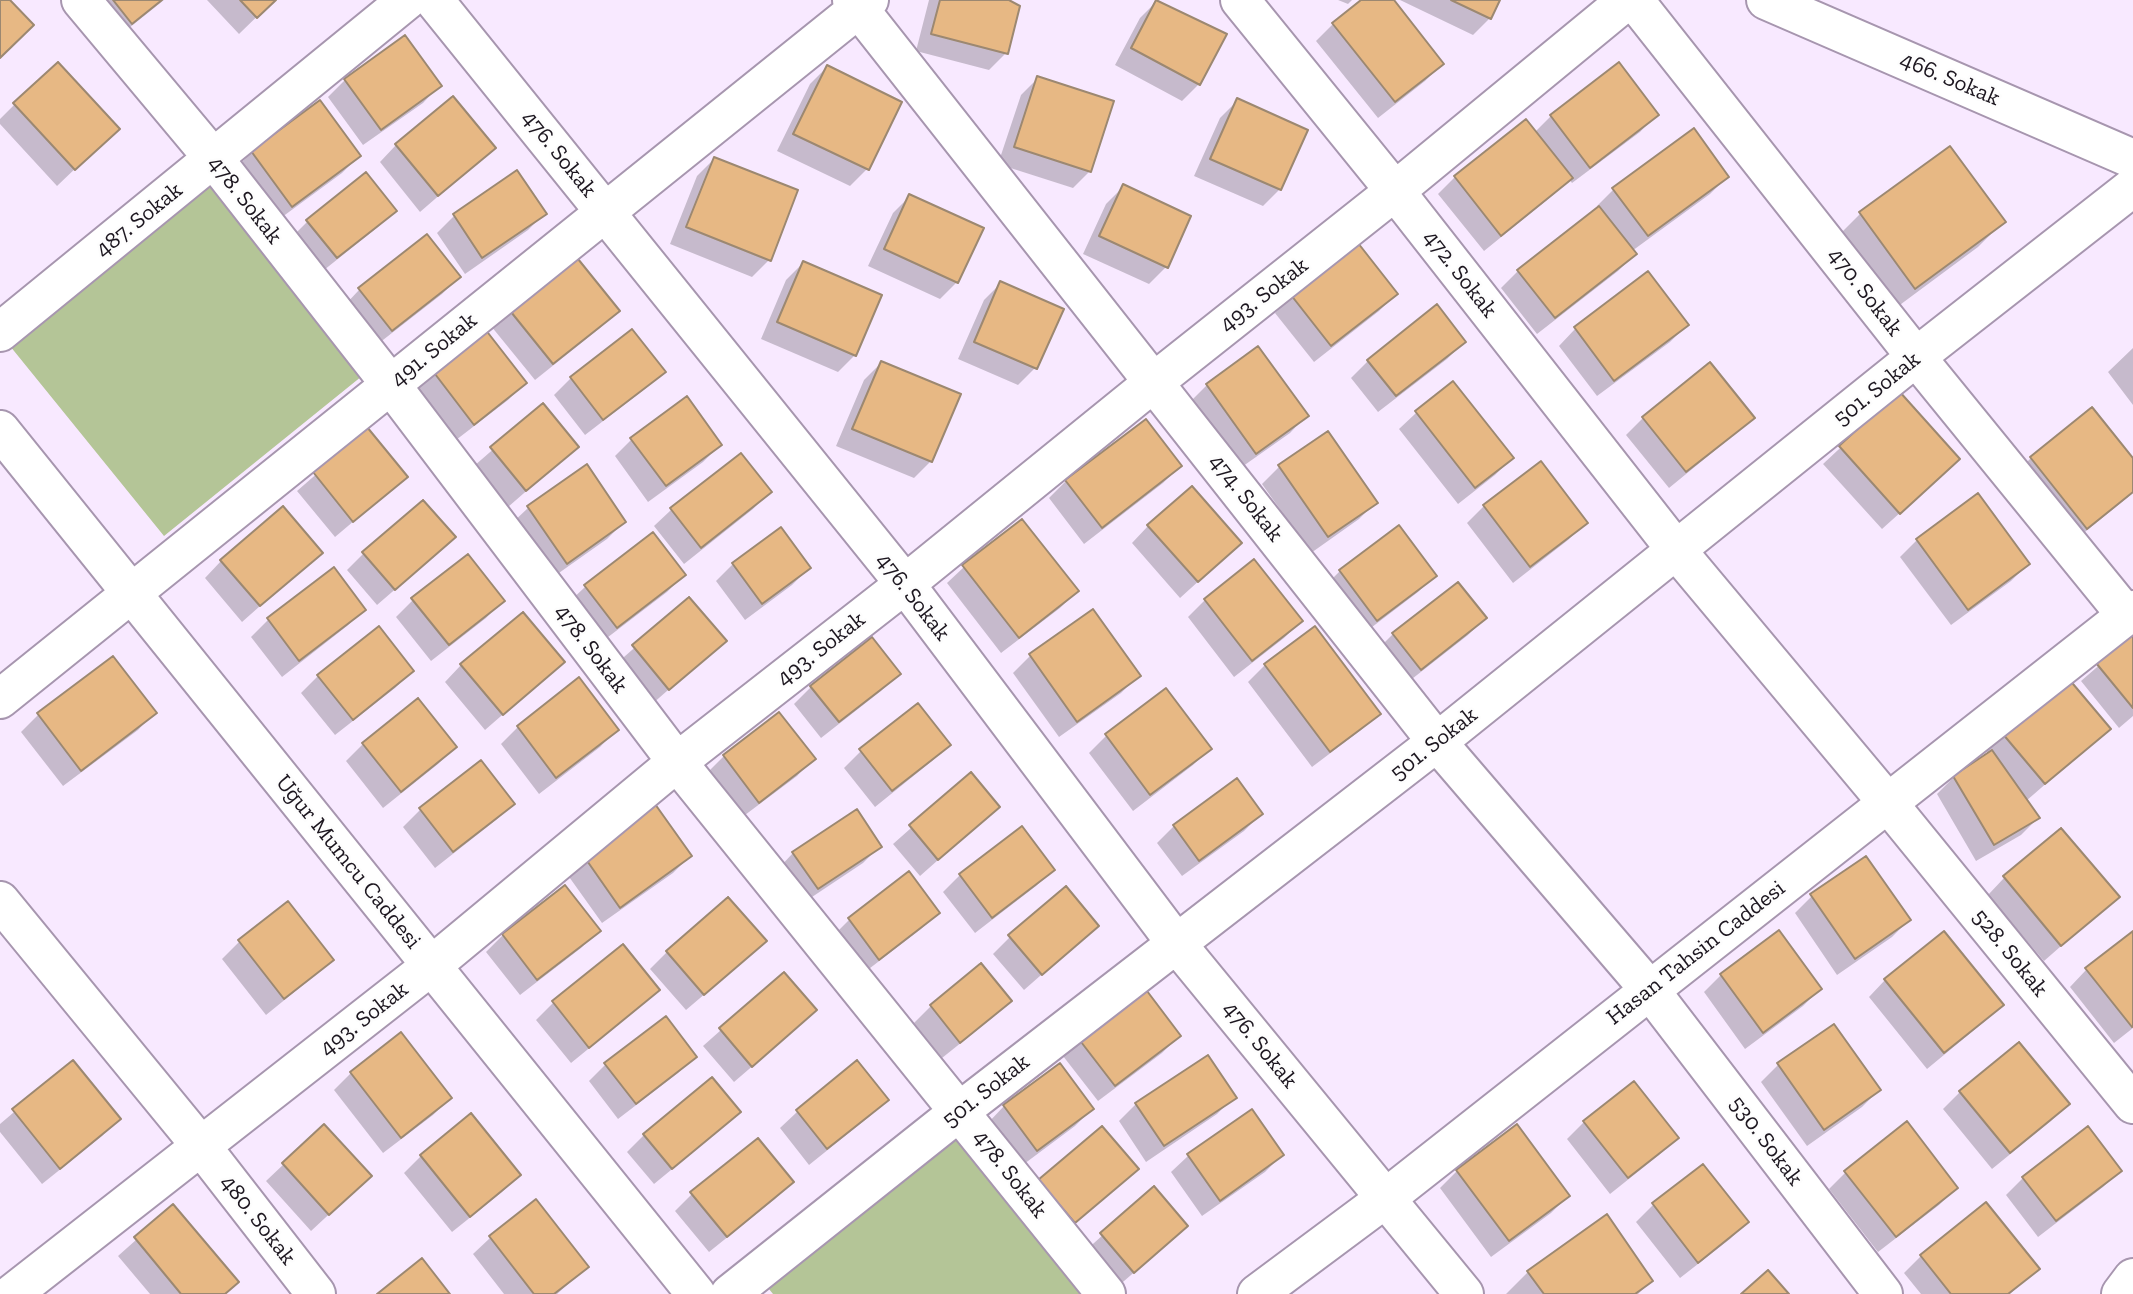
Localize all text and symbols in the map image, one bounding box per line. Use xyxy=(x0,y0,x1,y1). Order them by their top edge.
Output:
street label: 466. Sokak xyxy=(1896,46,2004,112)
street label: 476. Sokak xyxy=(516,105,602,203)
street label: 478. Sokak xyxy=(202,150,288,250)
street label: 487. Sokak xyxy=(90,177,188,263)
street label: 472. Sokak xyxy=(1417,225,1503,323)
street label: 470. Sokak xyxy=(1822,242,1908,342)
street label: 493. Sokak xyxy=(1214,252,1314,338)
street label: 491. Sokak xyxy=(385,307,483,393)
street label: 501. Sokak xyxy=(1828,346,1926,432)
street label: 474. Sokak xyxy=(1203,449,1289,547)
street label: 476. Sokak xyxy=(870,548,956,646)
street label: 478. Sokak xyxy=(549,599,633,699)
street label: 493. Sokak xyxy=(771,606,871,692)
street label: 501. Sokak xyxy=(1385,701,1483,787)
street label: Uğur Mumcu Caddesi xyxy=(269,769,427,955)
street label: Hasan Tahsin Caddesi xyxy=(1601,875,1791,1031)
street label: 528. Sokak xyxy=(1966,904,2054,1002)
street label: 493. Sokak xyxy=(314,976,414,1062)
street label: 476. Sokak xyxy=(1217,996,1303,1094)
street label: 501. Sokak xyxy=(937,1048,1035,1134)
street label: 530. Sokak xyxy=(1723,1091,1809,1191)
street label: 478. Sokak xyxy=(967,1124,1053,1224)
street label: 480. Sokak xyxy=(214,1169,302,1271)

